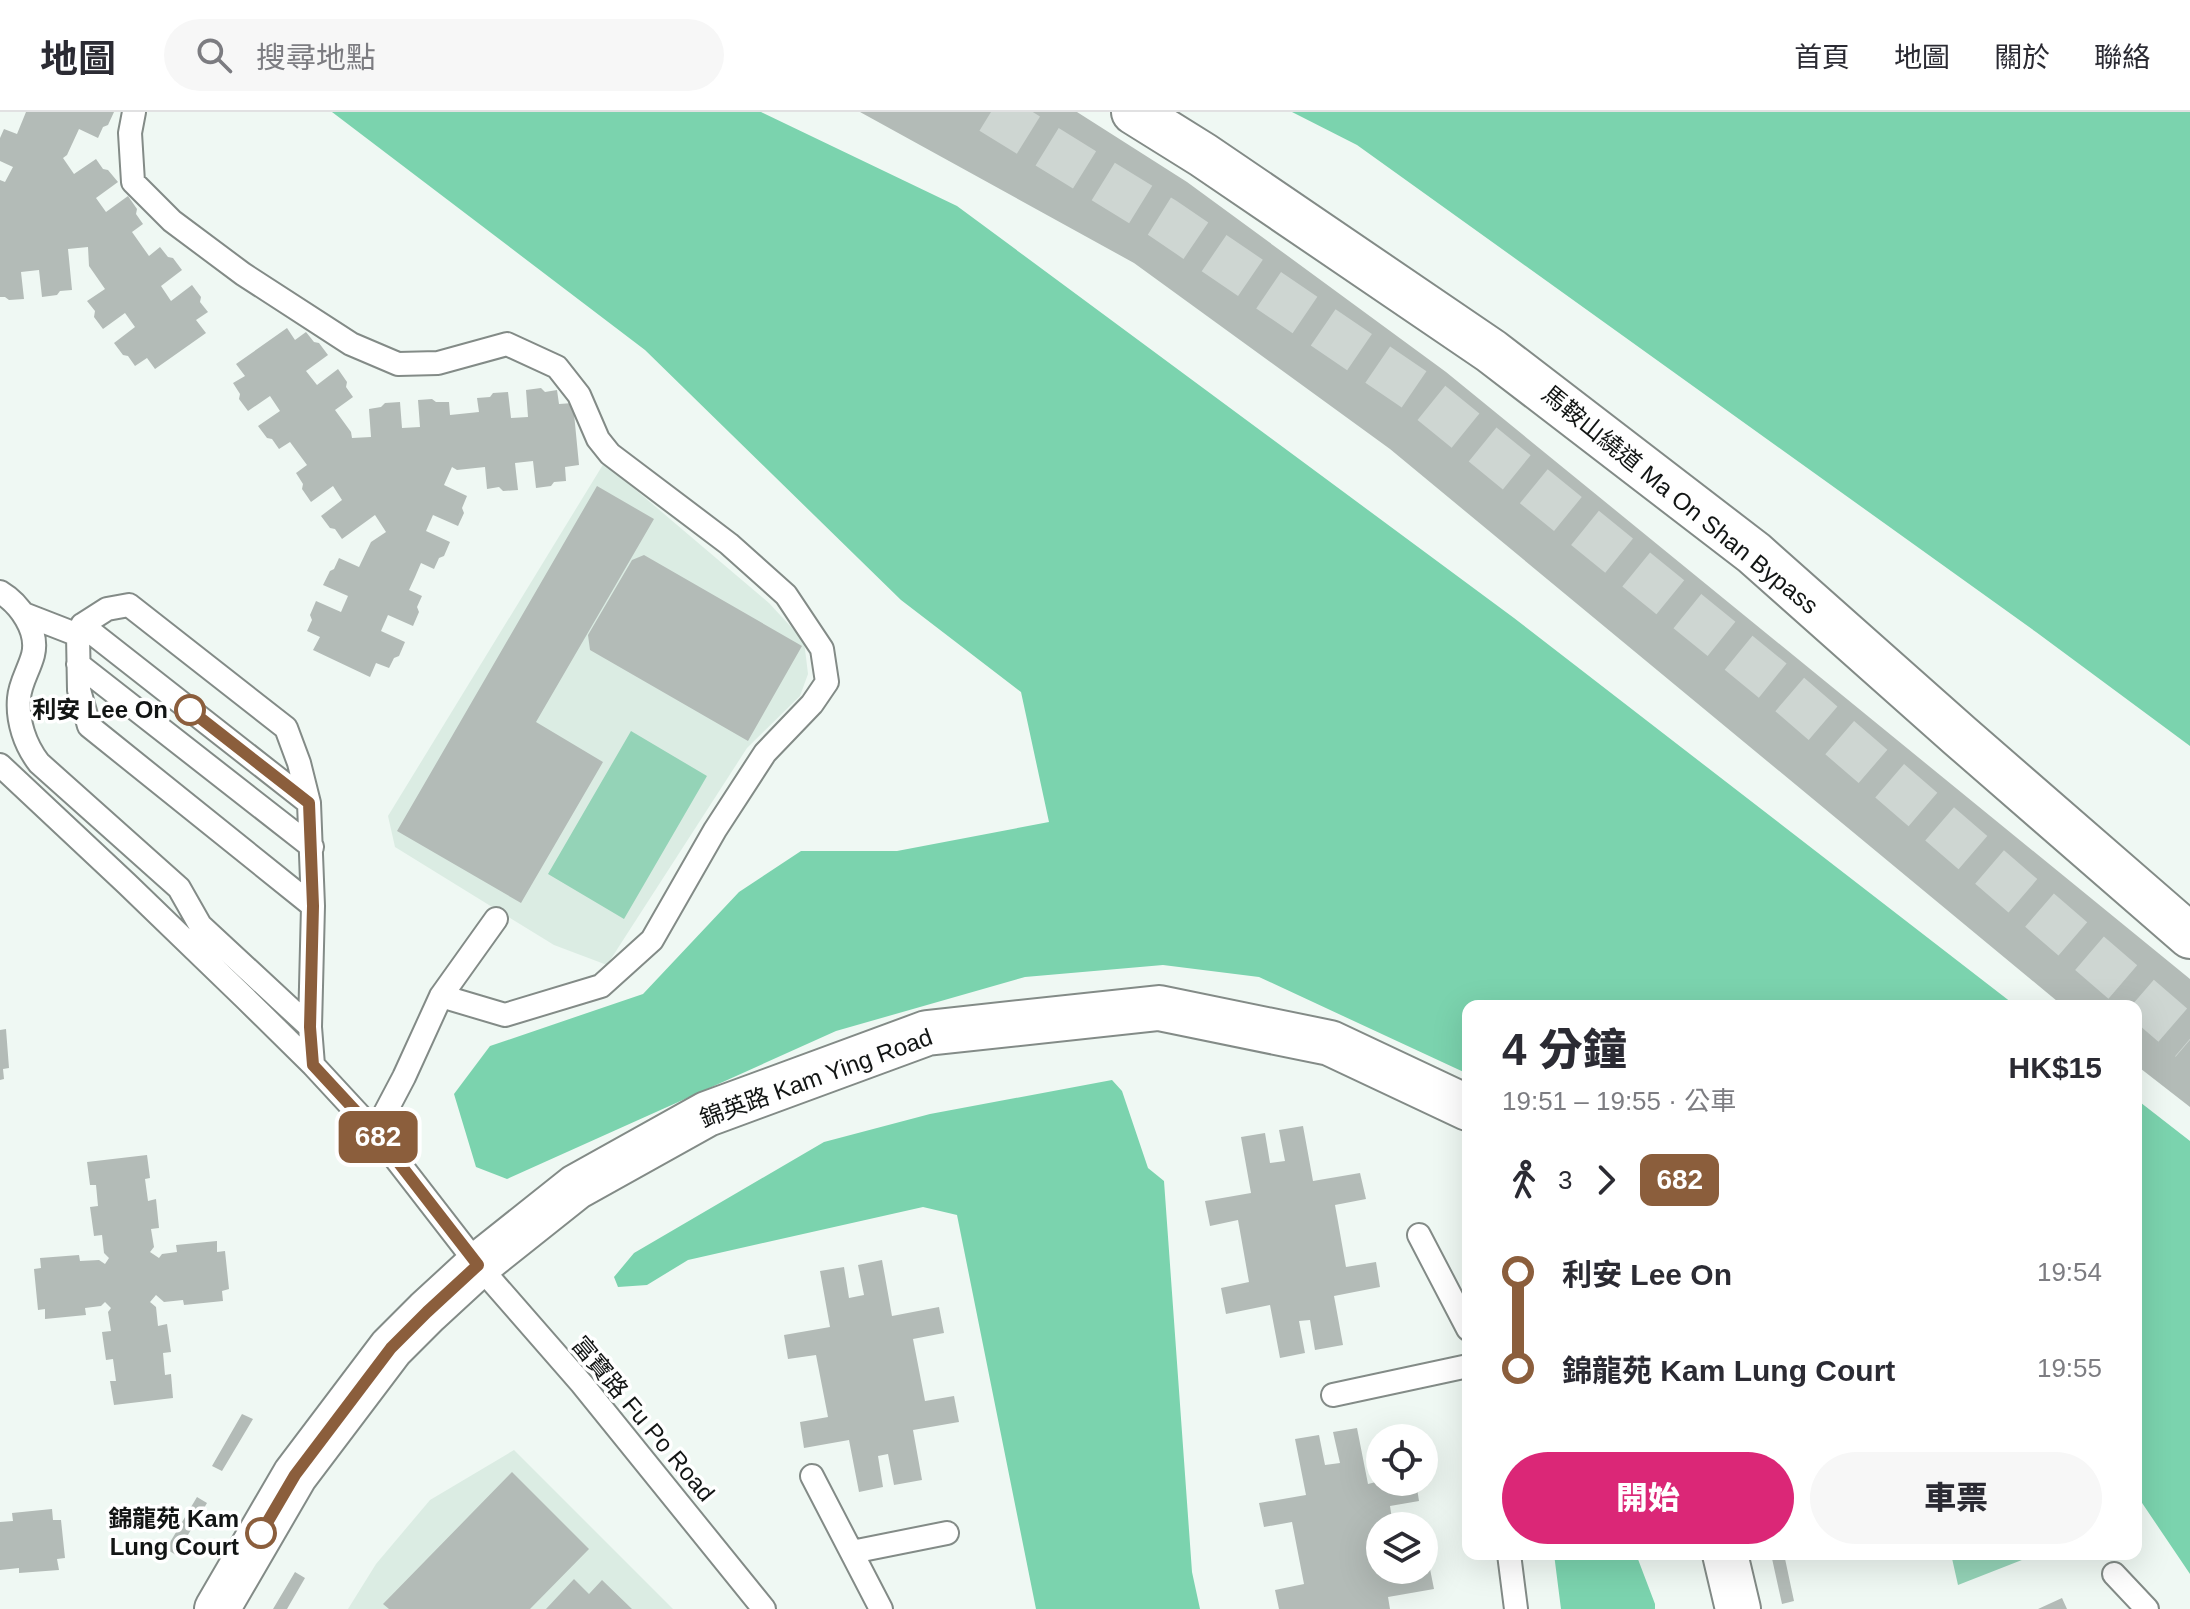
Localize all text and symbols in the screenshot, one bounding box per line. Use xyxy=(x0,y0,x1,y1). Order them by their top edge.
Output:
search box xyxy=(164,19,724,91)
icon: search xyxy=(192,33,236,77)
text: 地圖 xyxy=(40,38,116,80)
text: 搜尋地點 xyxy=(256,41,376,74)
text: 首頁 xyxy=(1794,42,1850,73)
text: 地圖 xyxy=(1894,42,1950,73)
text: 關於 xyxy=(1994,42,2050,73)
text: 聯絡 xyxy=(2094,42,2150,73)
street label: 馬鞍山繞道 Ma On Shan Bypass xyxy=(1537,380,1824,619)
marker: 利安 Lee On xyxy=(175,695,205,725)
place label: 利安 Lee On xyxy=(32,696,168,723)
street label: 錦英路 Kam Ying Road xyxy=(696,1023,936,1132)
text: 4 分鐘 xyxy=(1502,1025,1627,1074)
text: HK$15 xyxy=(2009,1051,2102,1084)
text: 19:51 – 19:55 · 公車 xyxy=(1502,1086,1736,1116)
line badge: 682 xyxy=(332,1111,424,1163)
text: 682 xyxy=(355,1121,401,1152)
icon: walk xyxy=(1502,1158,1546,1202)
icon: forward xyxy=(1584,1158,1628,1202)
text: 682 xyxy=(1656,1164,1703,1195)
text: 3 xyxy=(1558,1165,1572,1195)
text: 19:54 xyxy=(2037,1257,2102,1287)
text: 利安 Lee On xyxy=(1562,1258,1732,1291)
street label: 富寶路 Fu Po Road xyxy=(567,1331,720,1507)
text: 19:55 xyxy=(2037,1353,2102,1383)
text: 錦龍苑 Kam Lung Court xyxy=(1562,1354,1895,1387)
map controls xyxy=(1366,1424,1438,1584)
button: locate xyxy=(1366,1424,1438,1496)
button: 開始 xyxy=(1502,1452,1794,1544)
button: 車票 xyxy=(1810,1452,2102,1544)
place label: 錦龍苑 Kam Lung Court xyxy=(108,1505,239,1560)
button: layers xyxy=(1366,1512,1438,1584)
marker: 錦龍苑 Kam Lung Court xyxy=(246,1518,276,1548)

